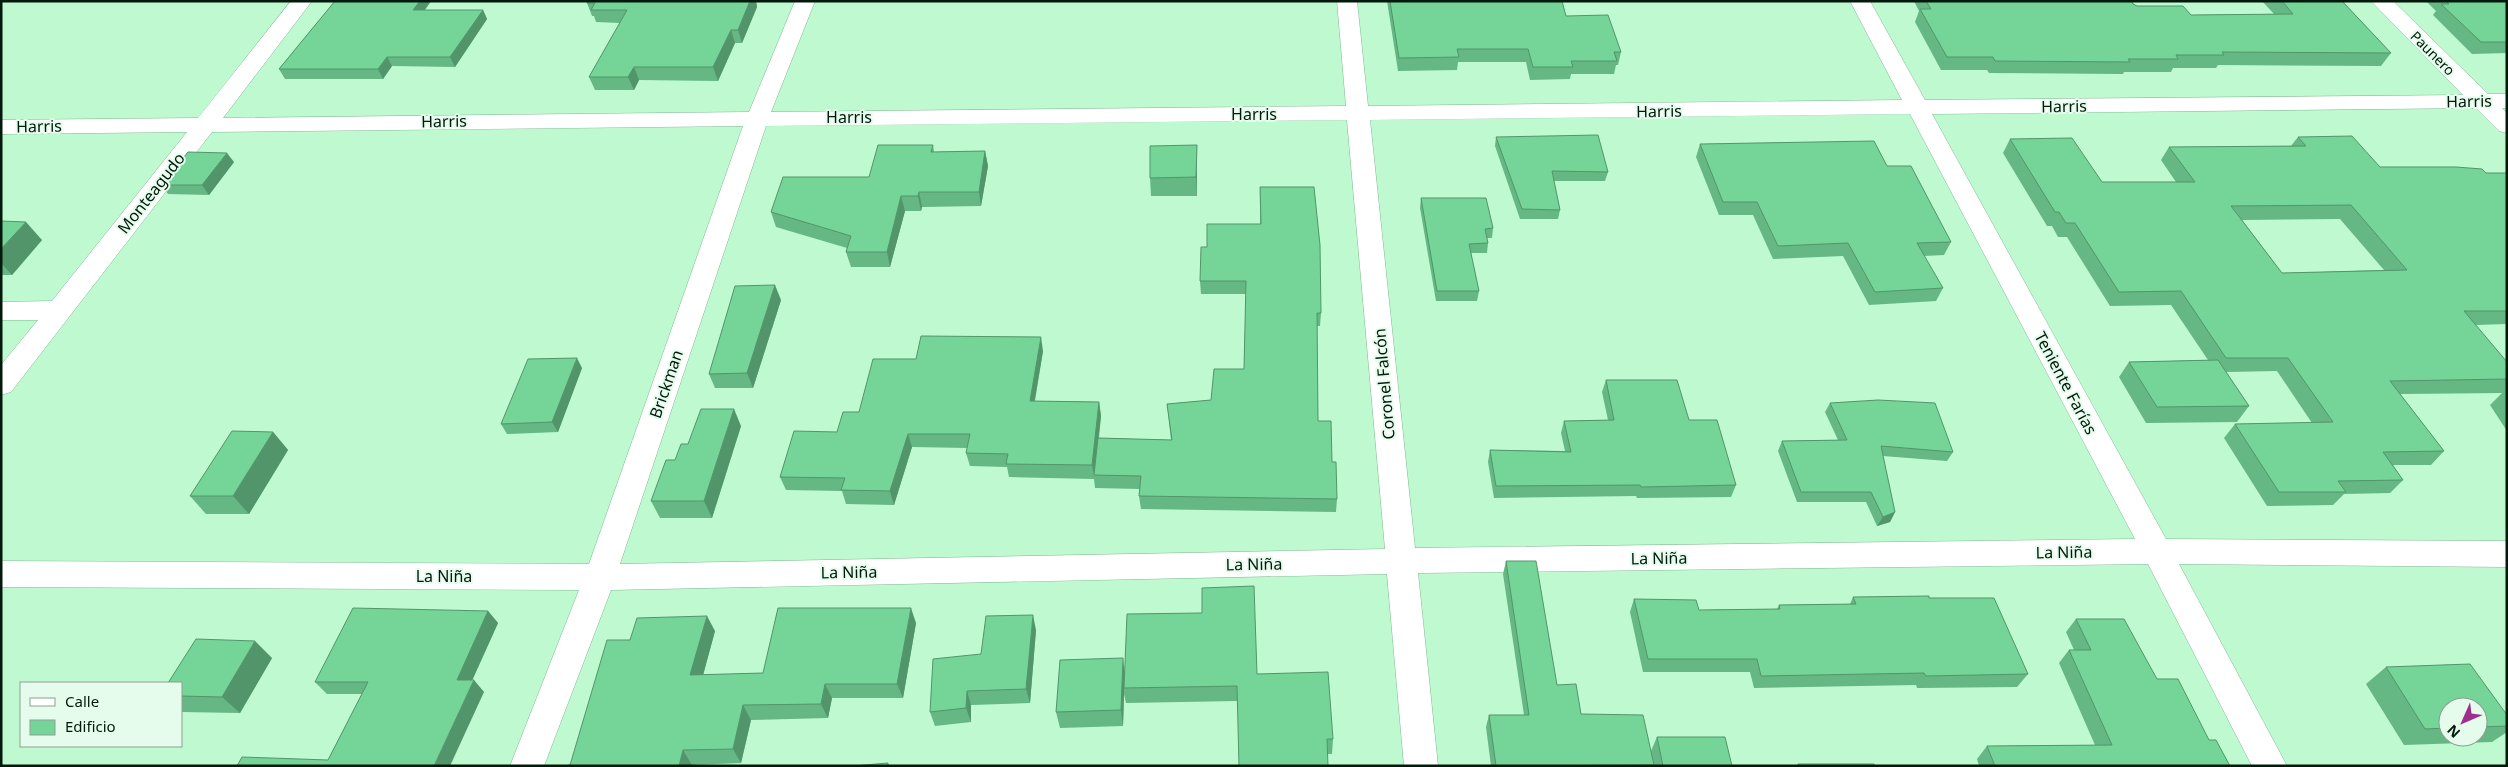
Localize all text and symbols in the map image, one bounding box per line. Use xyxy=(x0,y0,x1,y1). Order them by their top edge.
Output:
street label: Paunero xyxy=(2407,27,2459,79)
street label: Harris xyxy=(2446,90,2492,112)
street label: Harris xyxy=(2041,95,2087,117)
street label: Harris xyxy=(1636,100,1682,122)
street label: Harris xyxy=(1231,103,1277,125)
street label: Harris xyxy=(826,106,872,128)
street label: Harris xyxy=(421,110,467,132)
street label: Harris xyxy=(16,115,62,137)
street label: Monteagudo xyxy=(112,148,190,238)
street label: Coronel Falcón xyxy=(1368,327,1400,441)
street label: Teniente Farías xyxy=(2030,328,2102,438)
street label: Brickman xyxy=(644,347,688,421)
street label: La Niña xyxy=(2035,541,2093,563)
street label: La Niña xyxy=(1630,547,1688,569)
street label: La Niña xyxy=(1225,553,1283,575)
street label: La Niña xyxy=(820,561,878,583)
street label: La Niña xyxy=(416,565,472,587)
legend xyxy=(20,682,182,747)
text: Calle xyxy=(65,691,99,711)
north arrow xyxy=(2438,697,2488,747)
text: Edificio xyxy=(65,716,116,736)
text: N xyxy=(2443,721,2464,742)

